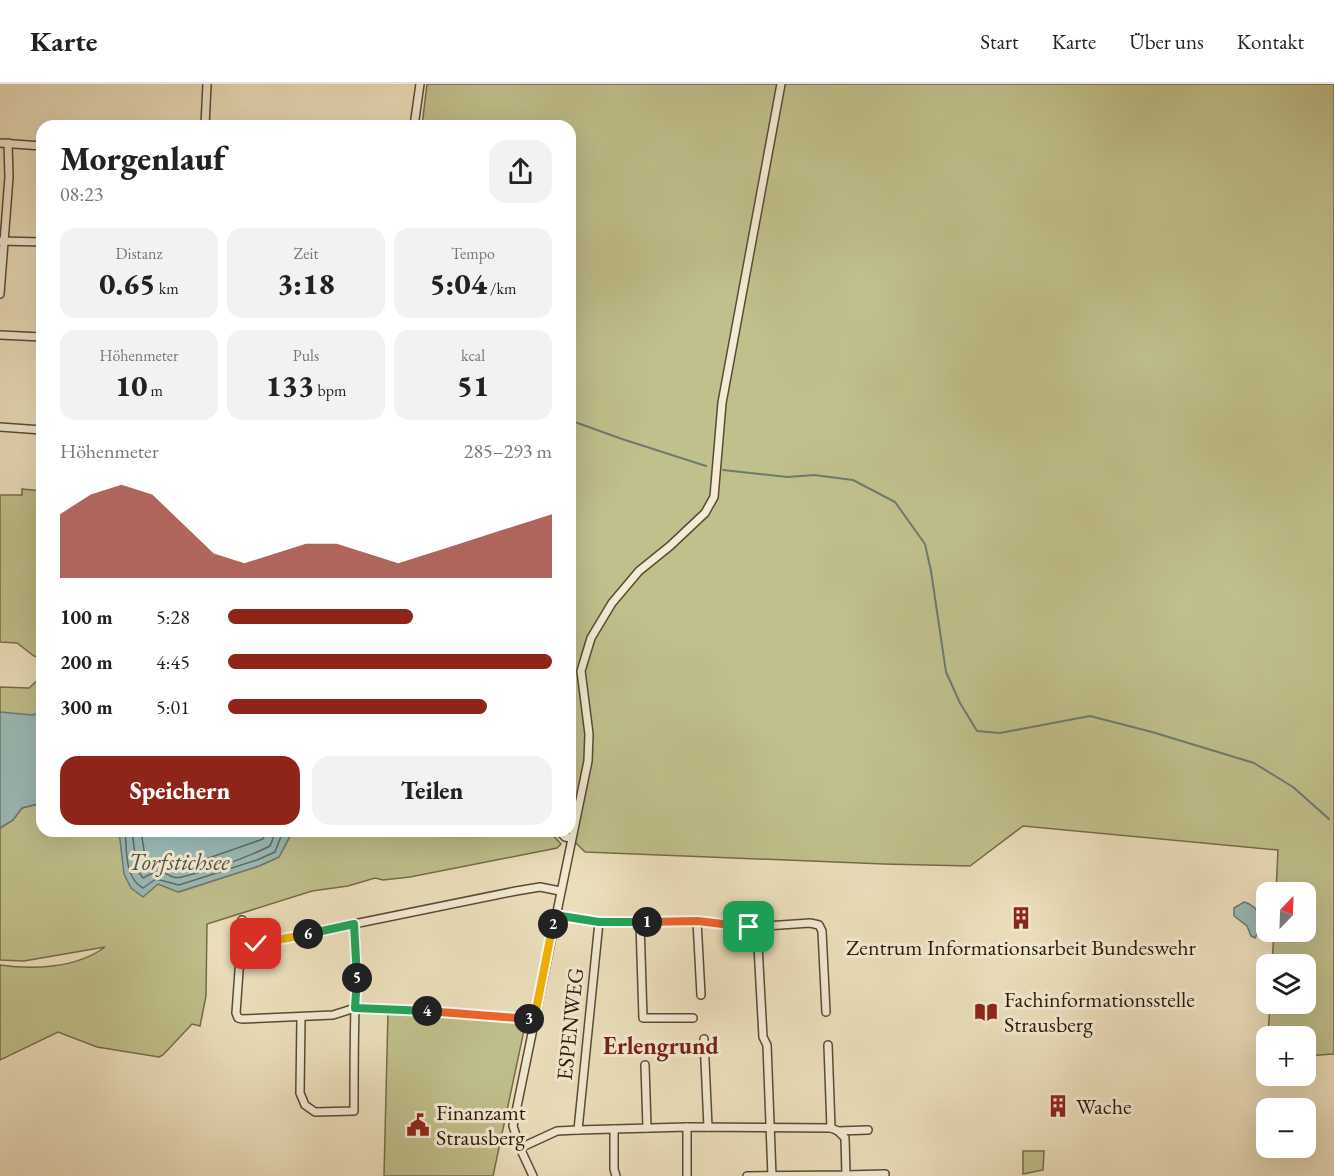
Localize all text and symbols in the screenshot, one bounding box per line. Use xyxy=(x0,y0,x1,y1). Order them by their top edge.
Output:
text: Karte xyxy=(30,23,97,59)
text: Start xyxy=(980,28,1019,55)
text: Karte xyxy=(1052,28,1096,55)
text: Über uns xyxy=(1129,28,1204,55)
text: Kontakt xyxy=(1237,28,1304,55)
text: Morgenlauf xyxy=(60,137,225,180)
button: share xyxy=(489,140,552,203)
text: 08:23 xyxy=(60,181,103,207)
text: Distanz xyxy=(115,243,163,264)
text: Zeit xyxy=(294,243,318,264)
text: Tempo xyxy=(451,243,495,264)
text: 0.65 xyxy=(99,264,155,303)
text: 3:18 xyxy=(277,264,335,303)
text: 5:04 xyxy=(430,264,487,303)
text: km xyxy=(155,278,179,299)
text: /km xyxy=(487,278,516,299)
text: Höhenmeter xyxy=(100,345,178,366)
text: Puls xyxy=(293,345,319,366)
text: kcal xyxy=(461,345,485,366)
text: 10 xyxy=(115,366,147,405)
text: 133 xyxy=(266,366,314,405)
text: 51 xyxy=(457,366,489,405)
text: m xyxy=(147,380,163,401)
text: bpm xyxy=(314,380,346,401)
text: Höhenmeter xyxy=(60,438,159,464)
text: 285–293 m xyxy=(464,438,552,464)
text: 100 m xyxy=(60,604,113,630)
text: 5:28 xyxy=(156,604,190,630)
text: 200 m xyxy=(60,649,113,675)
text: 4:45 xyxy=(156,649,190,675)
text: 300 m xyxy=(60,694,113,720)
text: 5:01 xyxy=(156,694,190,720)
button: Speichern xyxy=(60,756,300,825)
button: Teilen xyxy=(312,756,552,825)
water label: Torfstichsee xyxy=(128,846,230,877)
north arrow xyxy=(1256,882,1316,942)
map controls xyxy=(1256,882,1316,1158)
pin xyxy=(723,901,774,952)
building icon: Zentrum Informationsarbeit Bundeswehr xyxy=(1008,905,1034,931)
pin: 1 xyxy=(632,907,662,937)
pin: 2 xyxy=(538,909,568,939)
icon: arrive xyxy=(732,910,765,943)
text: 1 xyxy=(643,911,651,932)
text: 2 xyxy=(549,913,557,934)
pin xyxy=(230,918,281,969)
pin: 6 xyxy=(293,919,323,949)
text: 6 xyxy=(304,923,312,944)
icon: check xyxy=(239,927,272,960)
place label: Zentrum Informationsarbeit Bundeswehr xyxy=(846,933,1197,962)
button: layers xyxy=(1256,954,1316,1014)
pin: 5 xyxy=(342,963,372,993)
street label: ESPENWEG xyxy=(550,966,590,1082)
text: 5 xyxy=(353,967,361,988)
place label: Fachinformationsstelle Strausberg xyxy=(1004,985,1195,1039)
pin: 4 xyxy=(412,996,442,1026)
library icon: Fachinformationsstelle Strausberg xyxy=(973,999,999,1025)
text: 4 xyxy=(423,1000,431,1021)
pin: 3 xyxy=(514,1004,544,1034)
text: 3 xyxy=(525,1008,533,1029)
button: + xyxy=(1256,1026,1316,1086)
district label: Erlengrund xyxy=(603,1030,720,1062)
place label: Wache xyxy=(1076,1092,1132,1121)
building icon: Wache xyxy=(1045,1093,1071,1119)
place label: Finanzamt Strausberg xyxy=(436,1098,526,1152)
button: − xyxy=(1256,1098,1316,1158)
public building icon: Finanzamt Strausberg xyxy=(405,1112,431,1138)

